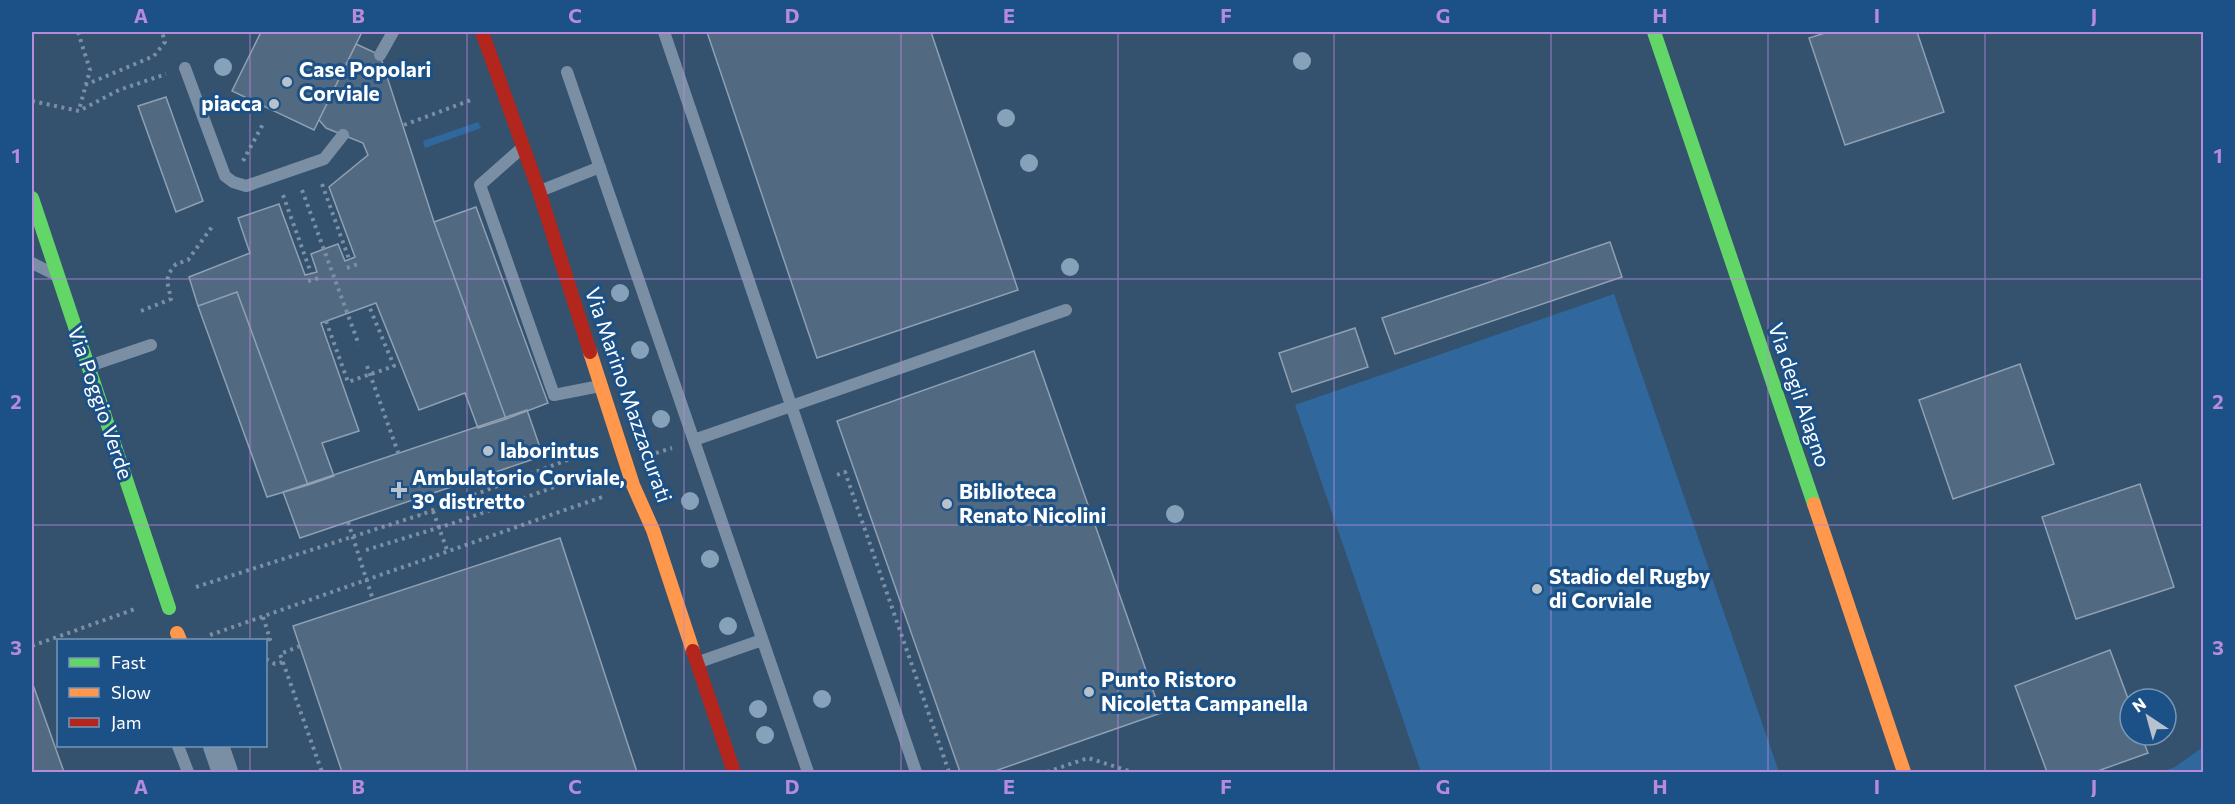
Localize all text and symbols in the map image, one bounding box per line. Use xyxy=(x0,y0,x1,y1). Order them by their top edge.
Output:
text: A xyxy=(134,3,148,27)
text: B xyxy=(351,3,365,27)
text: C xyxy=(568,3,582,27)
text: D xyxy=(785,3,799,27)
text: E xyxy=(1003,3,1015,27)
text: F xyxy=(1220,3,1232,27)
text: G xyxy=(1436,3,1450,27)
text: H xyxy=(1653,3,1668,27)
text: I xyxy=(1874,3,1880,27)
text: J xyxy=(2091,3,2097,27)
place label: Case Popolari Corviale xyxy=(299,56,431,105)
marker: Case Popolari Corviale xyxy=(280,75,294,89)
place label: piacca xyxy=(201,90,262,115)
marker: piacca xyxy=(267,97,281,111)
text: 1 xyxy=(11,143,21,167)
text: 1 xyxy=(2213,143,2223,167)
street label: Via Marino Mazzacurati xyxy=(581,284,678,505)
street label: Via degli Alagno xyxy=(1764,319,1837,470)
street label: Via Poggio Verde xyxy=(64,323,139,482)
text: 2 xyxy=(10,389,22,413)
text: 2 xyxy=(2212,389,2224,413)
place label: laborintus xyxy=(500,437,599,462)
marker: laborintus xyxy=(481,444,495,458)
place label: Ambulatorio Corviale, 3° distretto xyxy=(412,464,625,513)
place label: Biblioteca Renato Nicolini xyxy=(959,478,1106,527)
marker: Ambulatorio Corviale, 3° distretto xyxy=(390,481,408,499)
marker: Biblioteca Renato Nicolini xyxy=(940,497,954,511)
place label: Stadio del Rugby di Corviale xyxy=(1549,563,1711,612)
marker: Stadio del Rugby di Corviale xyxy=(1530,582,1544,596)
text: 3 xyxy=(10,635,22,659)
text: 3 xyxy=(2212,635,2224,659)
legend xyxy=(57,639,267,747)
text: Fast xyxy=(111,651,146,673)
place label: Punto Ristoro Nicoletta Campanella xyxy=(1101,666,1308,715)
text: Slow xyxy=(111,681,151,703)
marker: Punto Ristoro Nicoletta Campanella xyxy=(1082,685,1096,699)
north arrow xyxy=(2118,687,2178,747)
text: N xyxy=(2128,693,2149,716)
text: Jam xyxy=(111,711,141,733)
text: A xyxy=(134,774,148,798)
text: B xyxy=(351,774,365,798)
text: C xyxy=(568,774,582,798)
text: D xyxy=(785,774,799,798)
text: E xyxy=(1003,774,1015,798)
text: F xyxy=(1220,774,1232,798)
text: G xyxy=(1436,774,1450,798)
text: H xyxy=(1653,774,1668,798)
text: I xyxy=(1874,774,1880,798)
text: J xyxy=(2091,774,2097,798)

